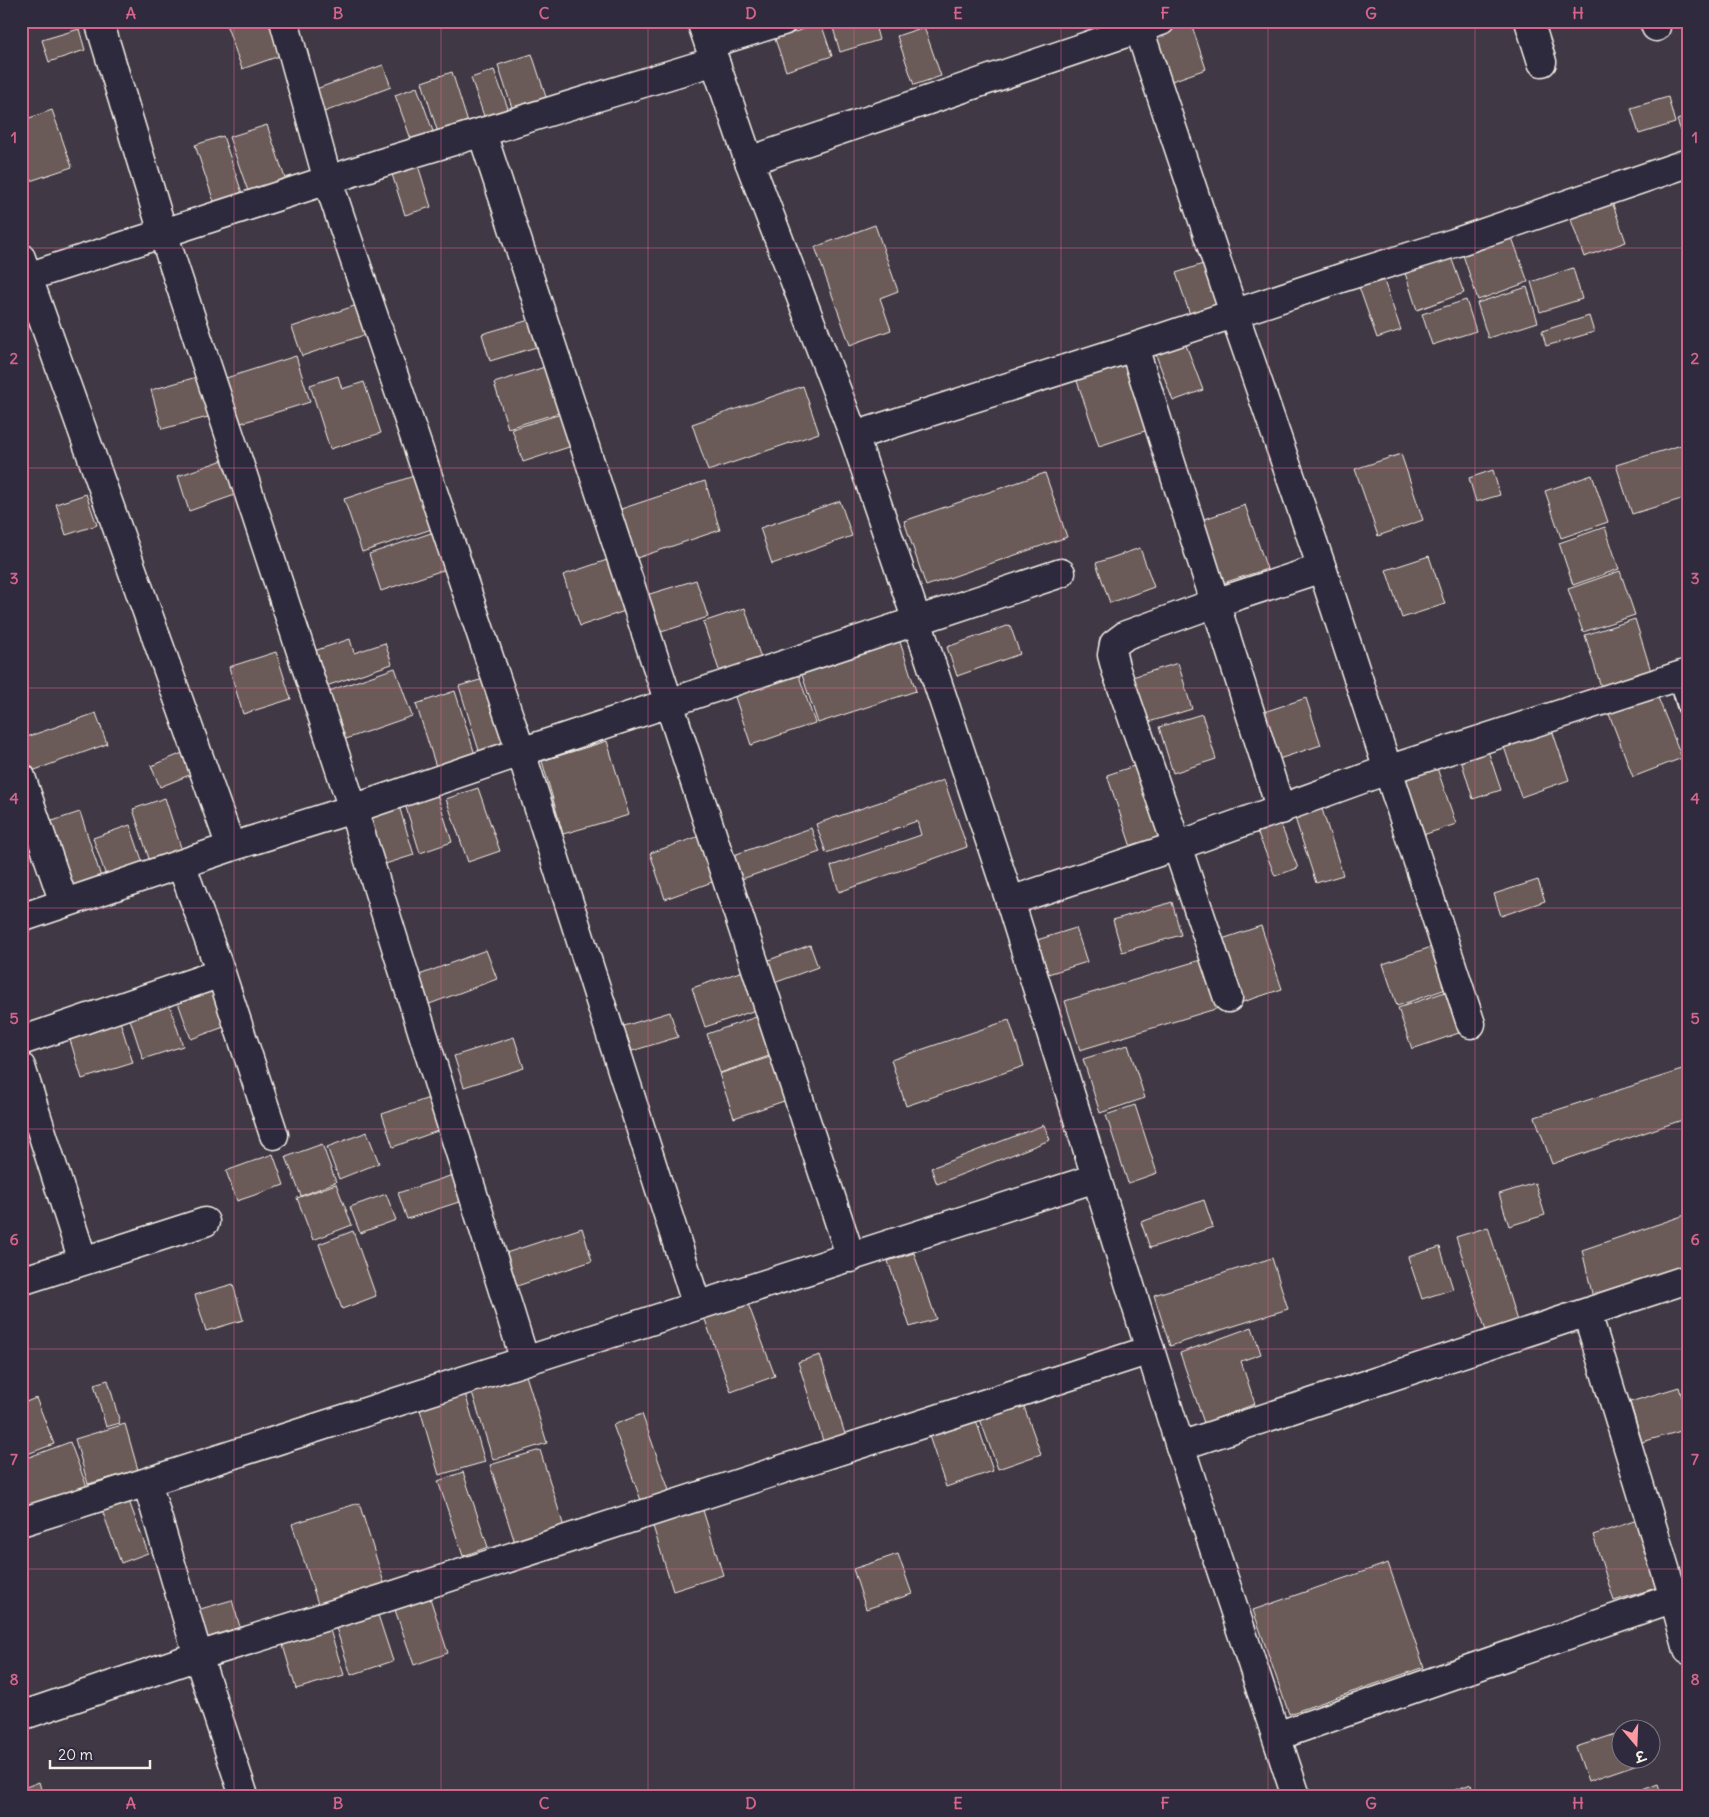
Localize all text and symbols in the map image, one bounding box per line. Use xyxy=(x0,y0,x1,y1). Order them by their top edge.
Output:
text: A xyxy=(126,3,136,23)
text: B xyxy=(333,3,344,23)
text: C xyxy=(539,3,550,23)
text: D xyxy=(745,3,757,23)
text: E xyxy=(953,3,963,23)
text: F xyxy=(1160,3,1170,23)
text: G xyxy=(1365,3,1377,23)
text: H xyxy=(1572,3,1584,23)
text: 1 xyxy=(11,127,17,147)
text: 1 xyxy=(1692,127,1698,147)
text: 2 xyxy=(10,348,19,368)
text: 2 xyxy=(1691,348,1700,368)
text: 3 xyxy=(9,568,19,588)
text: 3 xyxy=(1690,568,1700,588)
text: 4 xyxy=(9,788,19,808)
text: 4 xyxy=(1690,788,1700,808)
text: 5 xyxy=(9,1008,19,1028)
text: 5 xyxy=(1690,1008,1700,1028)
text: 6 xyxy=(9,1229,19,1249)
text: 6 xyxy=(1690,1229,1700,1249)
text: 7 xyxy=(10,1449,18,1469)
text: 7 xyxy=(1691,1449,1699,1469)
text: 8 xyxy=(9,1669,19,1689)
text: 8 xyxy=(1690,1669,1700,1689)
north arrow xyxy=(1612,1720,1662,1770)
scale bar xyxy=(50,1737,150,1769)
text: 20 m xyxy=(58,1745,93,1764)
text: उ xyxy=(1631,1746,1649,1767)
text: A xyxy=(126,1793,136,1813)
text: B xyxy=(333,1793,344,1813)
text: C xyxy=(539,1793,550,1813)
text: D xyxy=(745,1793,757,1813)
text: E xyxy=(953,1793,963,1813)
text: F xyxy=(1160,1793,1170,1813)
text: G xyxy=(1365,1793,1377,1813)
text: H xyxy=(1572,1793,1584,1813)

